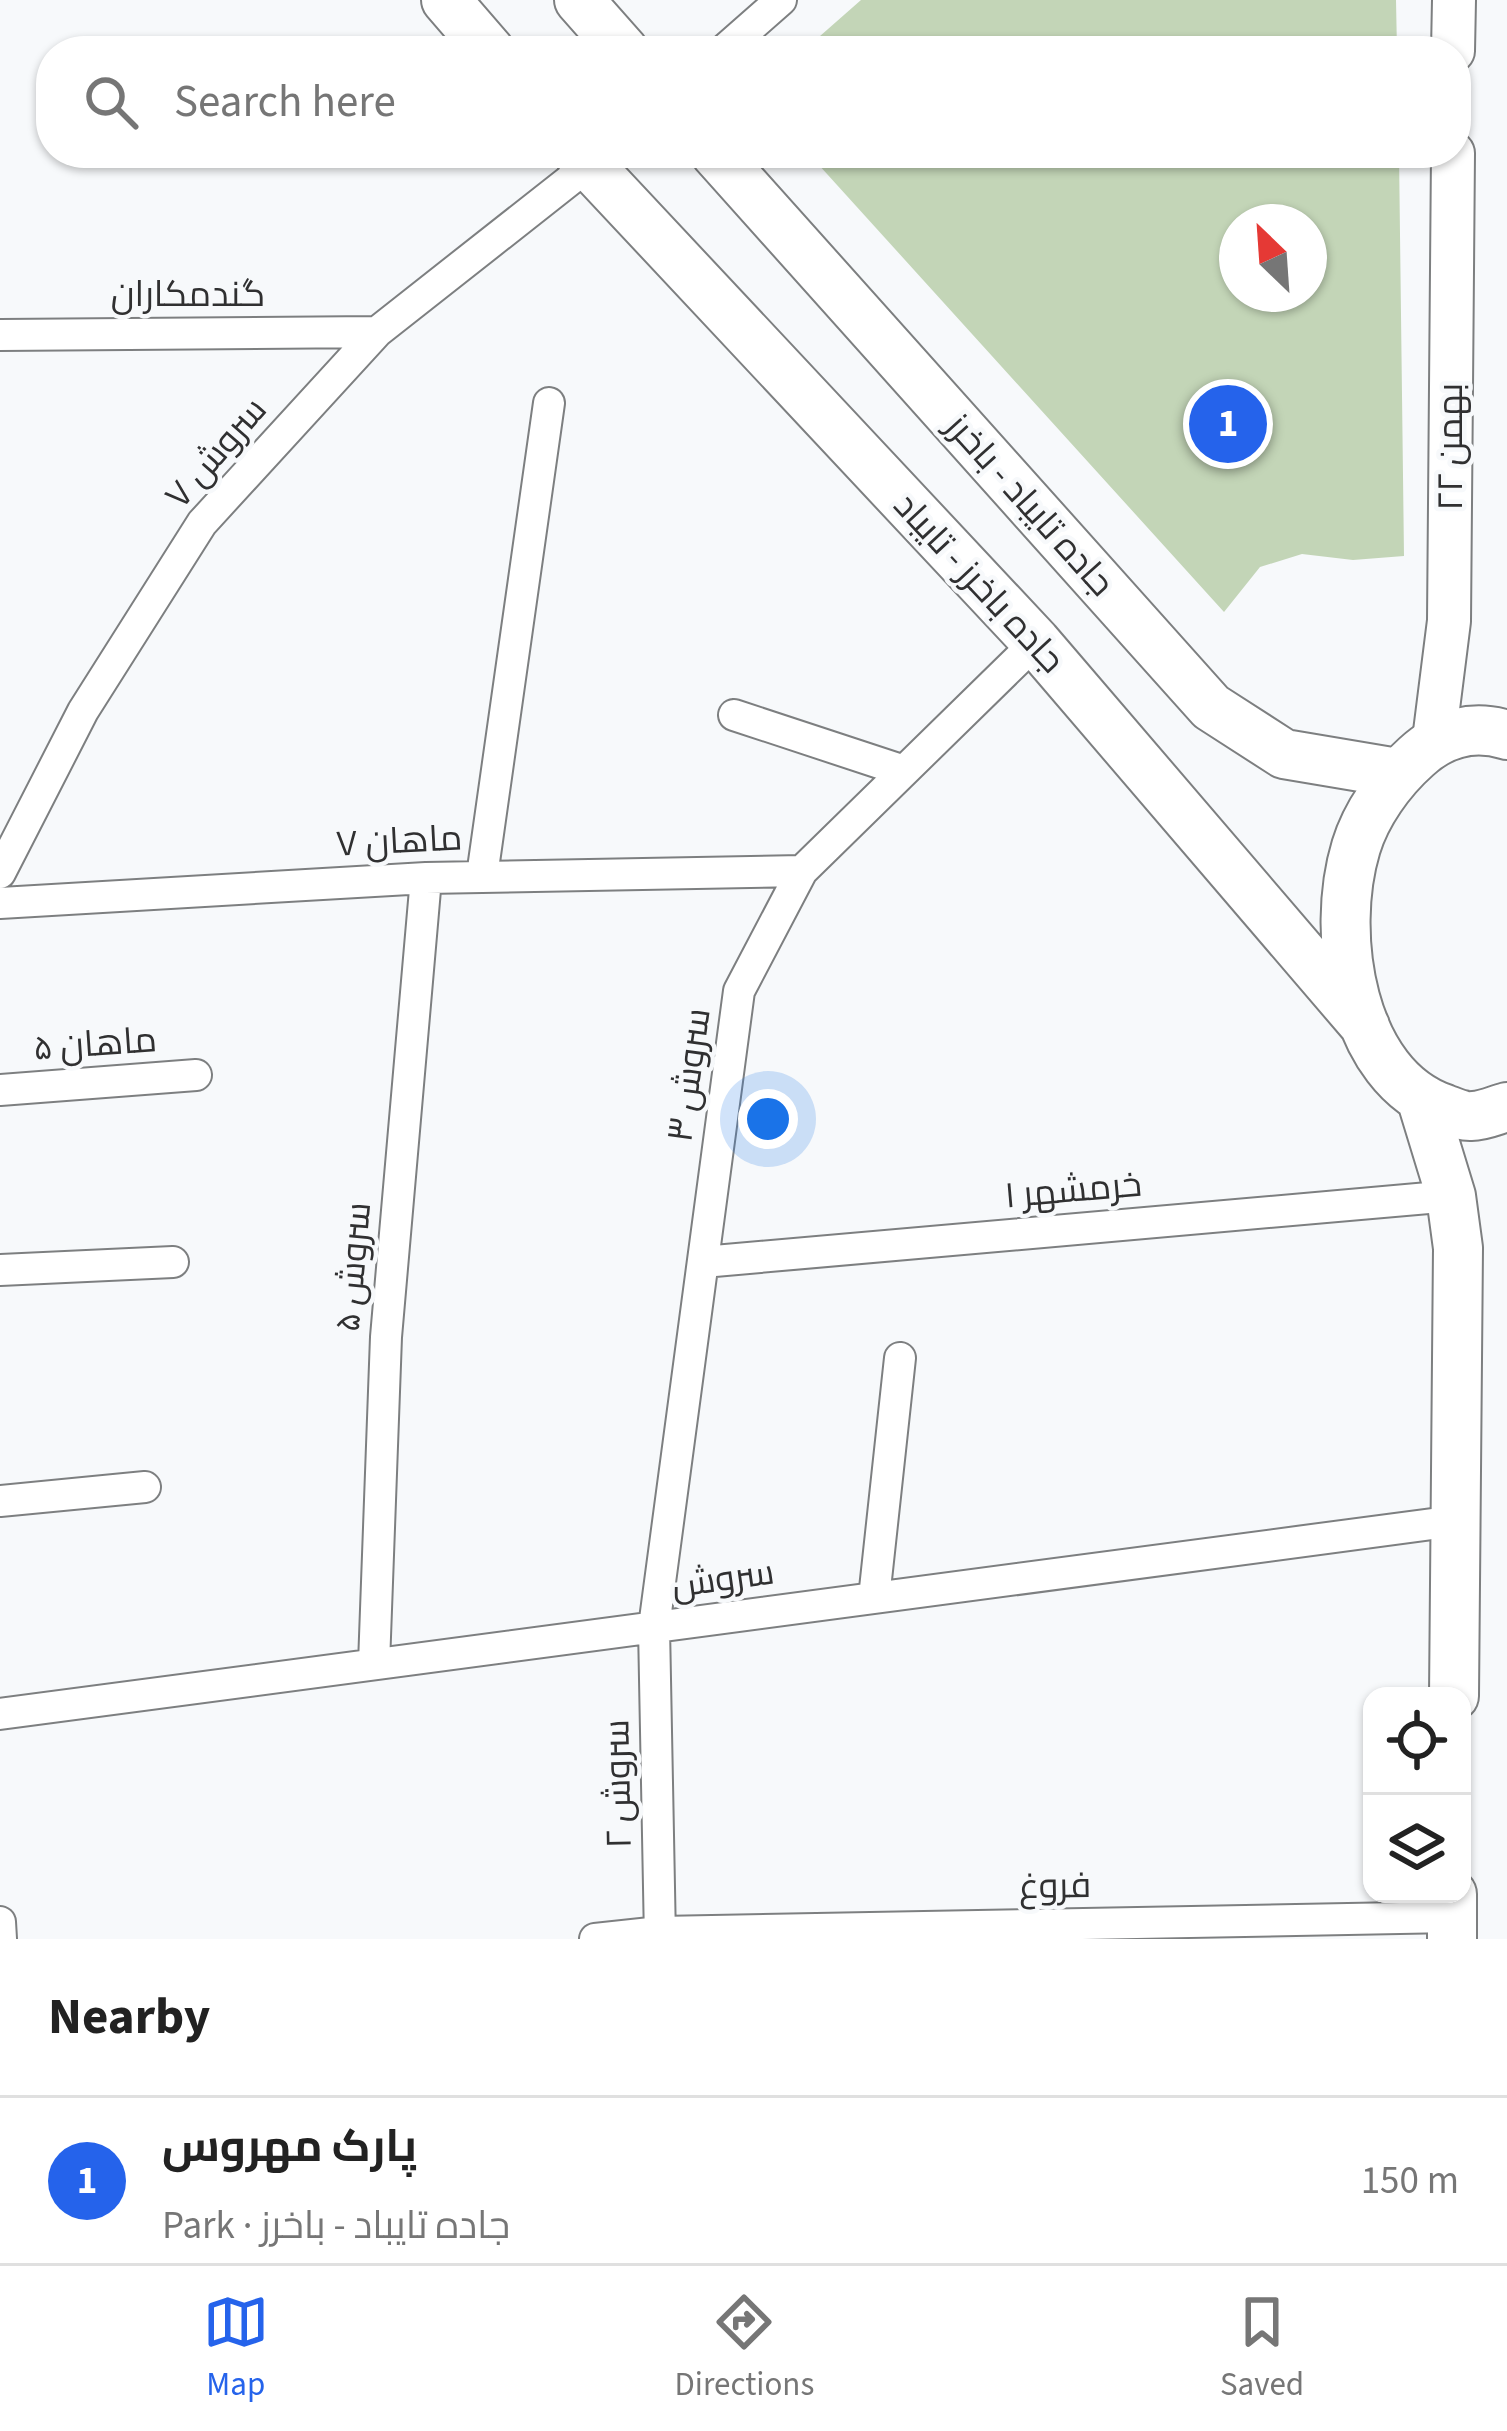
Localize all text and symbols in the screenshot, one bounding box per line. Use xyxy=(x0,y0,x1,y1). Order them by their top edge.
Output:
search box xyxy=(36,36,1471,168)
icon: search xyxy=(78,69,144,135)
text: Search here xyxy=(174,70,396,134)
north arrow xyxy=(1219,204,1327,312)
street label: گندمکاران xyxy=(111,269,265,320)
pin: 1 xyxy=(1189,379,1267,469)
street label: ۲۲ بهمن xyxy=(1425,383,1476,511)
street label: سروش ۷ xyxy=(153,386,279,520)
street label: جاده تایباد - باخرز xyxy=(933,401,1126,608)
street label: جاده باخرز - تایباد xyxy=(882,481,1076,685)
street label: ماهان ۷ xyxy=(334,812,464,870)
street label: سروش ۳ xyxy=(654,1005,724,1145)
street label: ماهان ۵ xyxy=(31,1014,159,1074)
your location xyxy=(738,1089,798,1149)
street label: خرمشهر ۱ xyxy=(1002,1159,1144,1221)
street label: سروش ۵ xyxy=(322,1200,384,1334)
street label: سروش xyxy=(668,1547,778,1611)
map controls xyxy=(1363,1687,1471,1903)
button: locate xyxy=(1363,1687,1471,1795)
street label: سروش ۲ xyxy=(591,1719,645,1849)
button: layers xyxy=(1363,1795,1471,1903)
street label: فروغ xyxy=(1018,1860,1092,1912)
text: Nearby xyxy=(48,1981,210,2053)
text: پارک مهروس xyxy=(162,2115,417,2179)
text: 1 xyxy=(77,2153,97,2209)
text: 150 m xyxy=(1361,2153,1459,2209)
text: Park · جاده تایباد - باخرز xyxy=(162,2198,510,2254)
tab: Map xyxy=(203,2289,269,2408)
tab: Directions xyxy=(675,2289,814,2408)
tab: Saved xyxy=(1220,2289,1304,2408)

